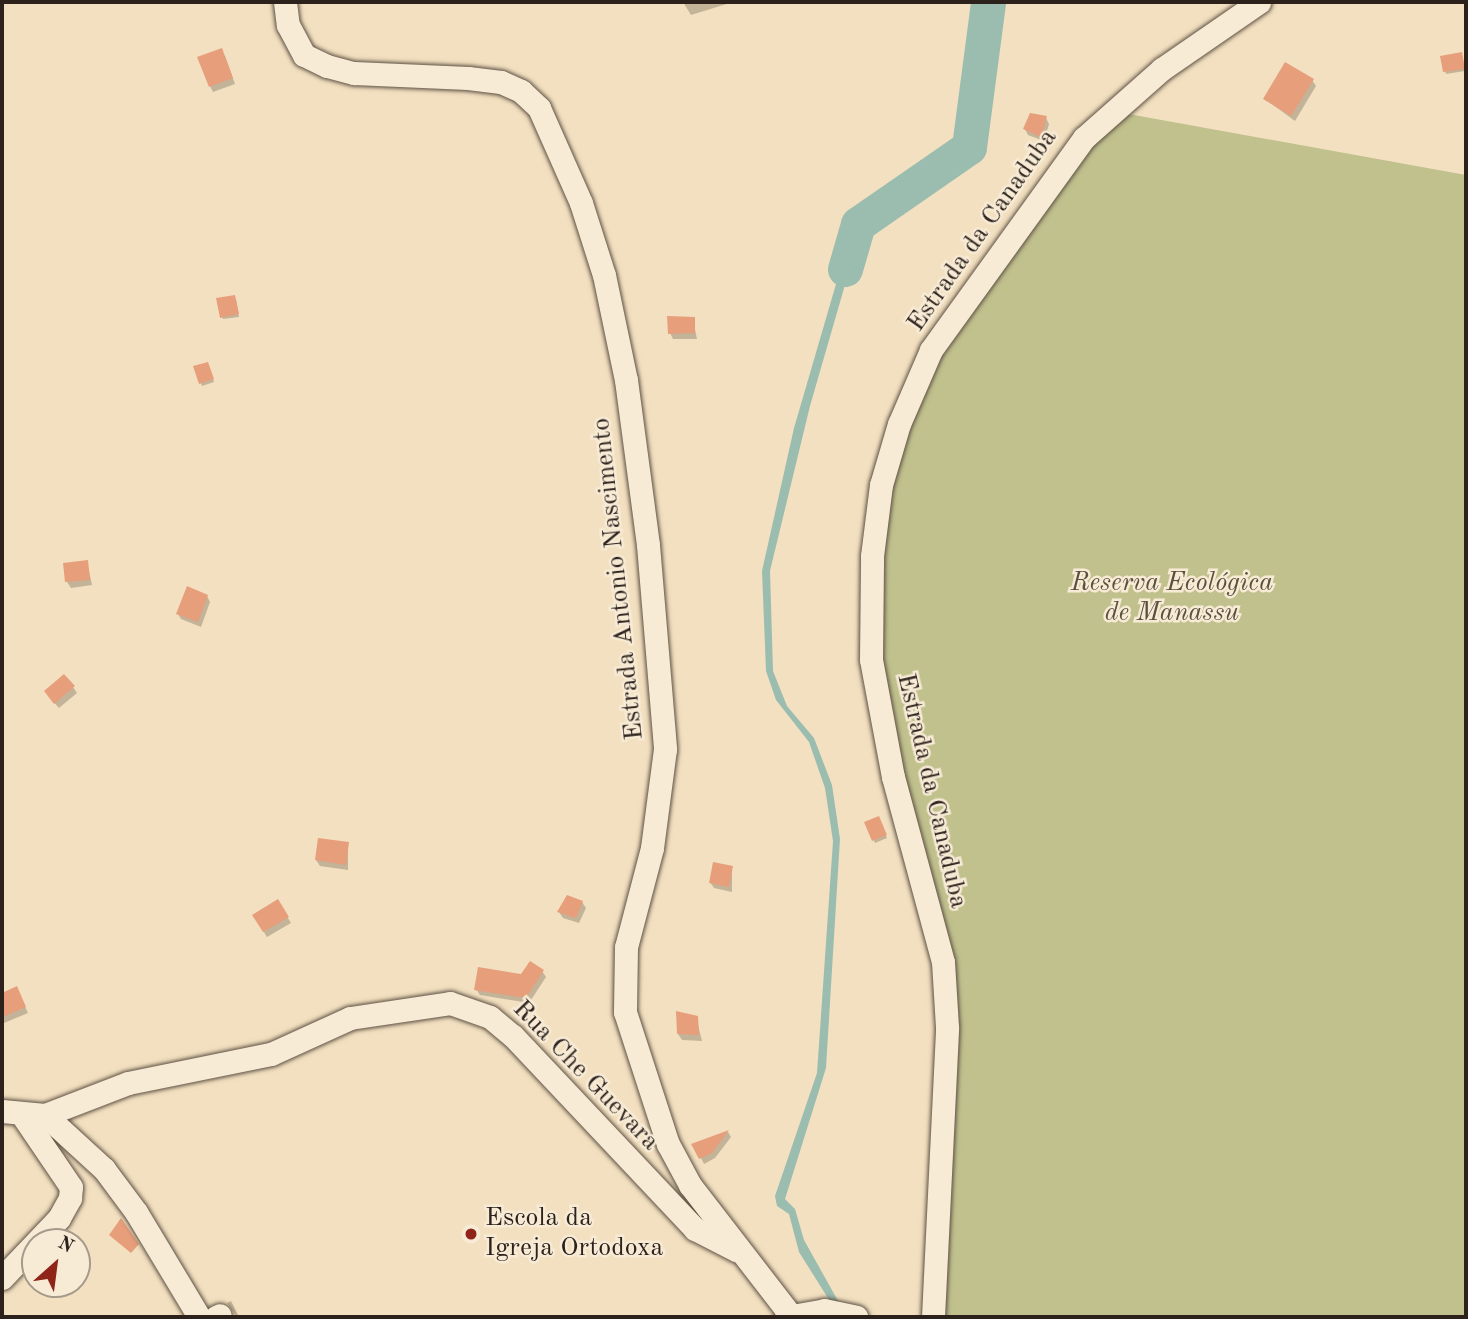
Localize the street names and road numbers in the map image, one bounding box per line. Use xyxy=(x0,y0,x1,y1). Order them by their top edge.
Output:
street label: Estrada da Canaduba xyxy=(901,124,1065,338)
street label: Estrada Antonio Nascimento xyxy=(587,416,651,742)
street label: Estrada da Canaduba xyxy=(889,671,973,911)
street label: Rua Che Guevara xyxy=(505,994,665,1158)

